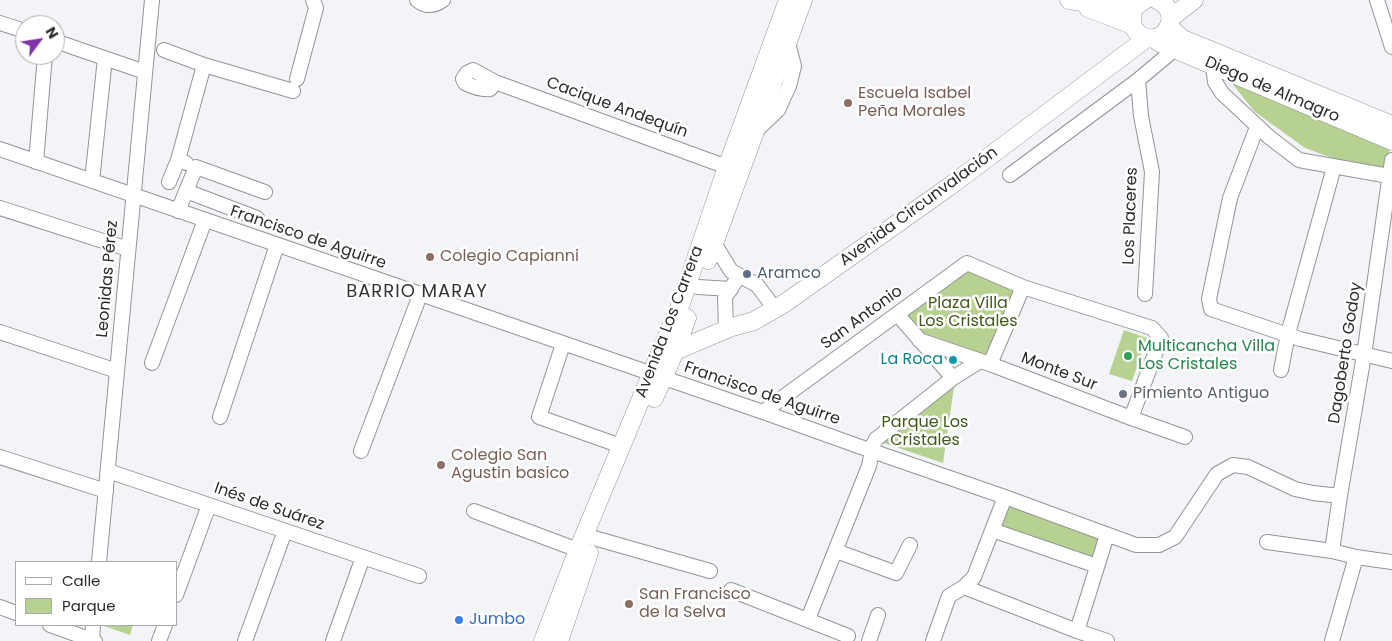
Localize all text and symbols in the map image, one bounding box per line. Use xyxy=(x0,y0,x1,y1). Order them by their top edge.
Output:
north arrow xyxy=(15,15,65,65)
text: N xyxy=(41,23,63,42)
street label: Diego de Almagro xyxy=(1202,53,1342,127)
street label: Cacique Andequín xyxy=(544,73,690,143)
place label: Escuela Isabel Peña Morales xyxy=(858,84,971,122)
marker: Escuela Isabel Peña Morales xyxy=(842,97,854,109)
street label: Avenida Circunvalación xyxy=(836,143,1002,271)
street label: Los Placeres xyxy=(1120,167,1142,265)
street label: Francisco de Aguirre xyxy=(227,202,389,274)
street label: Leonidas Pérez xyxy=(93,219,123,339)
street label: Avenida Los Carrera xyxy=(632,243,708,401)
place label: Colegio Capianni xyxy=(440,247,579,267)
marker: Colegio Capianni xyxy=(424,251,436,263)
place label: Aramco xyxy=(757,264,821,284)
marker: Aramco xyxy=(741,268,753,280)
district label: BARRIO MARAY xyxy=(345,281,489,303)
street label: Dagoberto Godoy xyxy=(1325,281,1367,425)
street label: San Antonio xyxy=(817,282,907,354)
park label: Plaza Villa Los Cristales xyxy=(918,294,1018,332)
place label: Multicancha Villa Los Cristales xyxy=(1138,337,1275,375)
street label: Monte Sur xyxy=(1018,349,1100,395)
place label: La Roca xyxy=(881,350,943,370)
marker: Multicancha Villa Los Cristales xyxy=(1122,350,1134,362)
marker: La Roca xyxy=(947,354,959,366)
street label: Francisco de Aguirre xyxy=(681,358,843,430)
place label: Pimiento Antiguo xyxy=(1133,384,1269,404)
marker: Pimiento Antiguo xyxy=(1117,388,1129,400)
park label: Parque Los Cristales xyxy=(882,413,968,451)
place label: Colegio San Agustin basico xyxy=(451,446,569,484)
marker: Colegio San Agustin basico xyxy=(435,459,447,471)
street label: Inés de Suárez xyxy=(211,479,327,535)
legend xyxy=(15,561,178,626)
text: Calle xyxy=(62,570,100,591)
place label: San Francisco de la Selva xyxy=(639,585,751,623)
text: Parque xyxy=(62,595,115,616)
marker: San Francisco de la Selva xyxy=(623,598,635,610)
place label: Jumbo xyxy=(469,610,525,630)
marker: Jumbo xyxy=(453,614,465,626)

